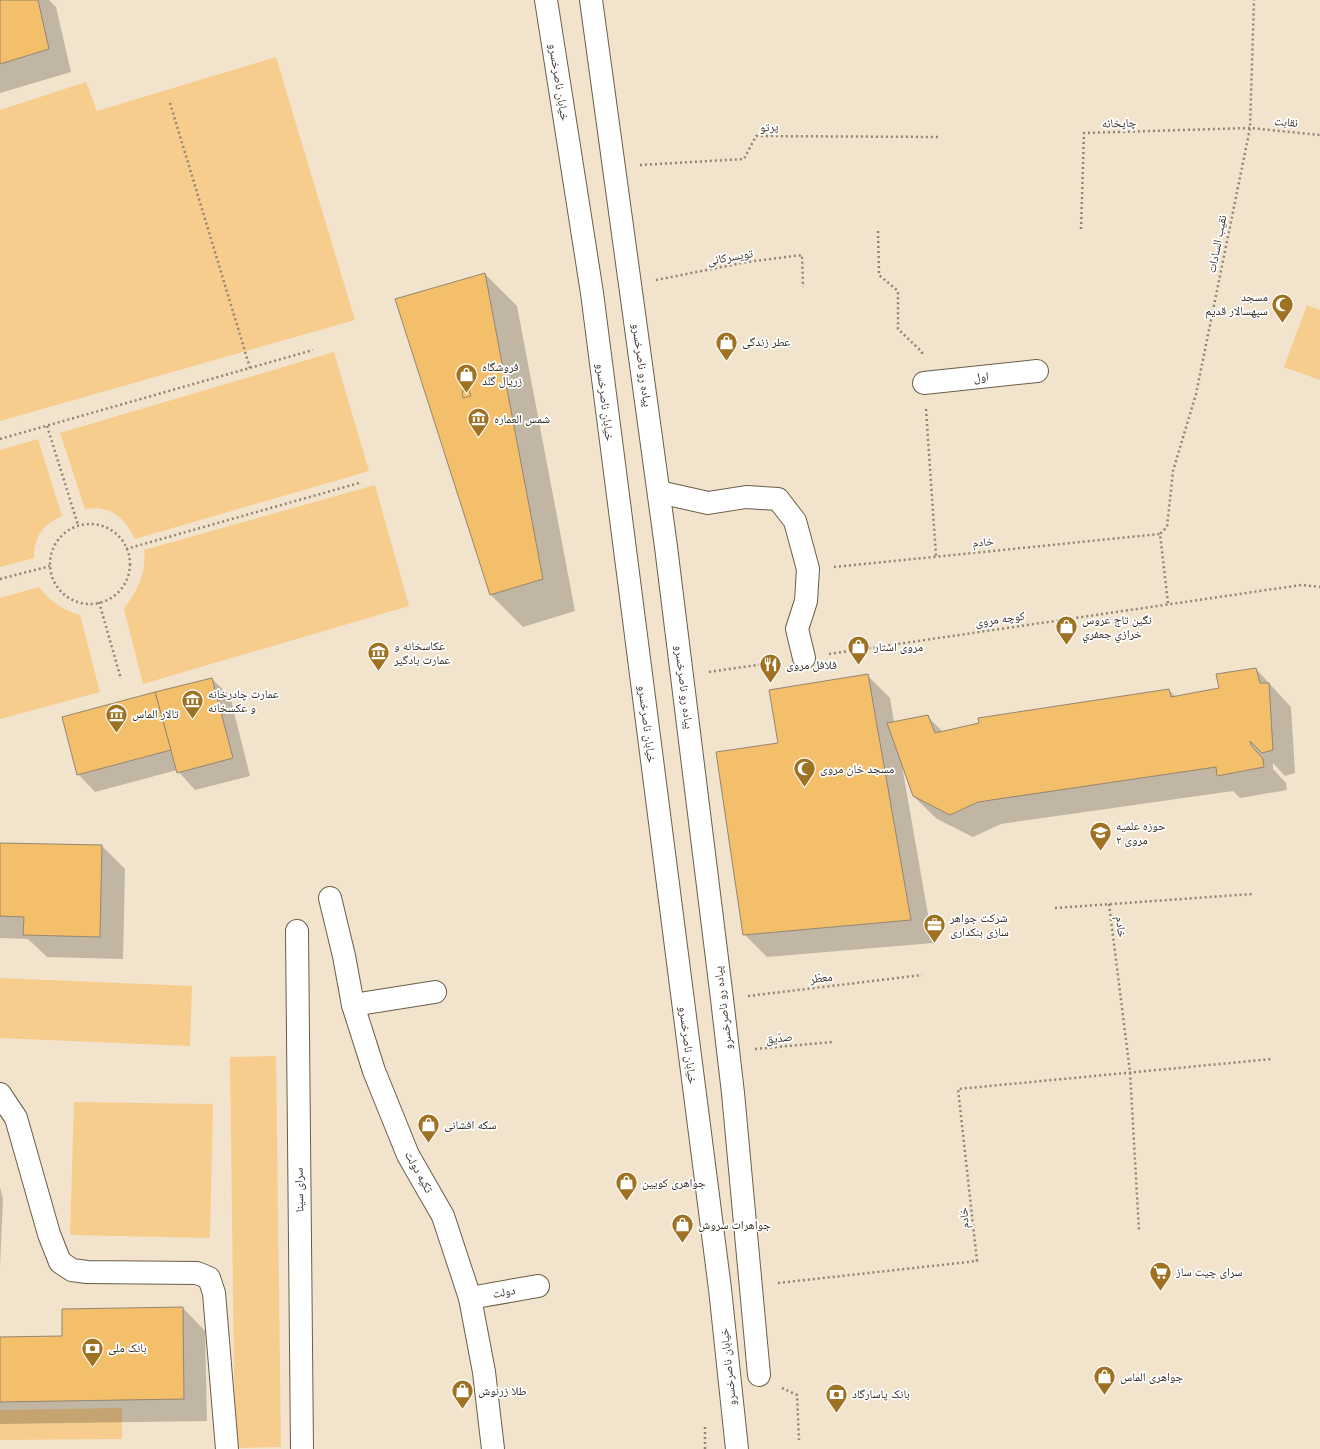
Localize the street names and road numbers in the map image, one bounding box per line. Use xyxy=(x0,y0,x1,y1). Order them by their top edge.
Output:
street label: خیابان ناصرخسرو xyxy=(545,42,573,122)
street label: نقابت xyxy=(1273,113,1299,131)
street label: چاپخانه xyxy=(1101,114,1137,132)
street label: پرتو xyxy=(759,118,779,136)
street label: نقیب السادات xyxy=(1204,214,1230,274)
street label: تویسرکانی xyxy=(706,245,755,269)
street label: پیاده رو ناصرخسرو xyxy=(628,322,656,408)
street label: خیابان ناصرخسرو xyxy=(592,362,618,442)
street label: اول xyxy=(972,368,990,386)
street label: خادم xyxy=(971,533,995,551)
street label: کوچه مروی xyxy=(974,608,1026,630)
street label: پیاده رو ناصرخسرو xyxy=(671,644,697,730)
street label: خیابان ناصرخسرو xyxy=(634,684,660,764)
street label: خادم xyxy=(1112,915,1130,939)
street label: پیاده رو ناصرخسرو xyxy=(710,965,736,1051)
street label: معطّر xyxy=(808,969,833,987)
street label: خیابان ناصرخسرو xyxy=(675,1005,701,1085)
street label: صدّیق xyxy=(765,1029,793,1047)
street label: تکیه دولت xyxy=(401,1148,437,1196)
street label: سرای سینا xyxy=(291,1167,307,1213)
street label: خادم xyxy=(955,1206,973,1230)
street label: دولت xyxy=(491,1282,517,1302)
street label: خیابان ناصرخسرو xyxy=(716,1327,740,1407)

